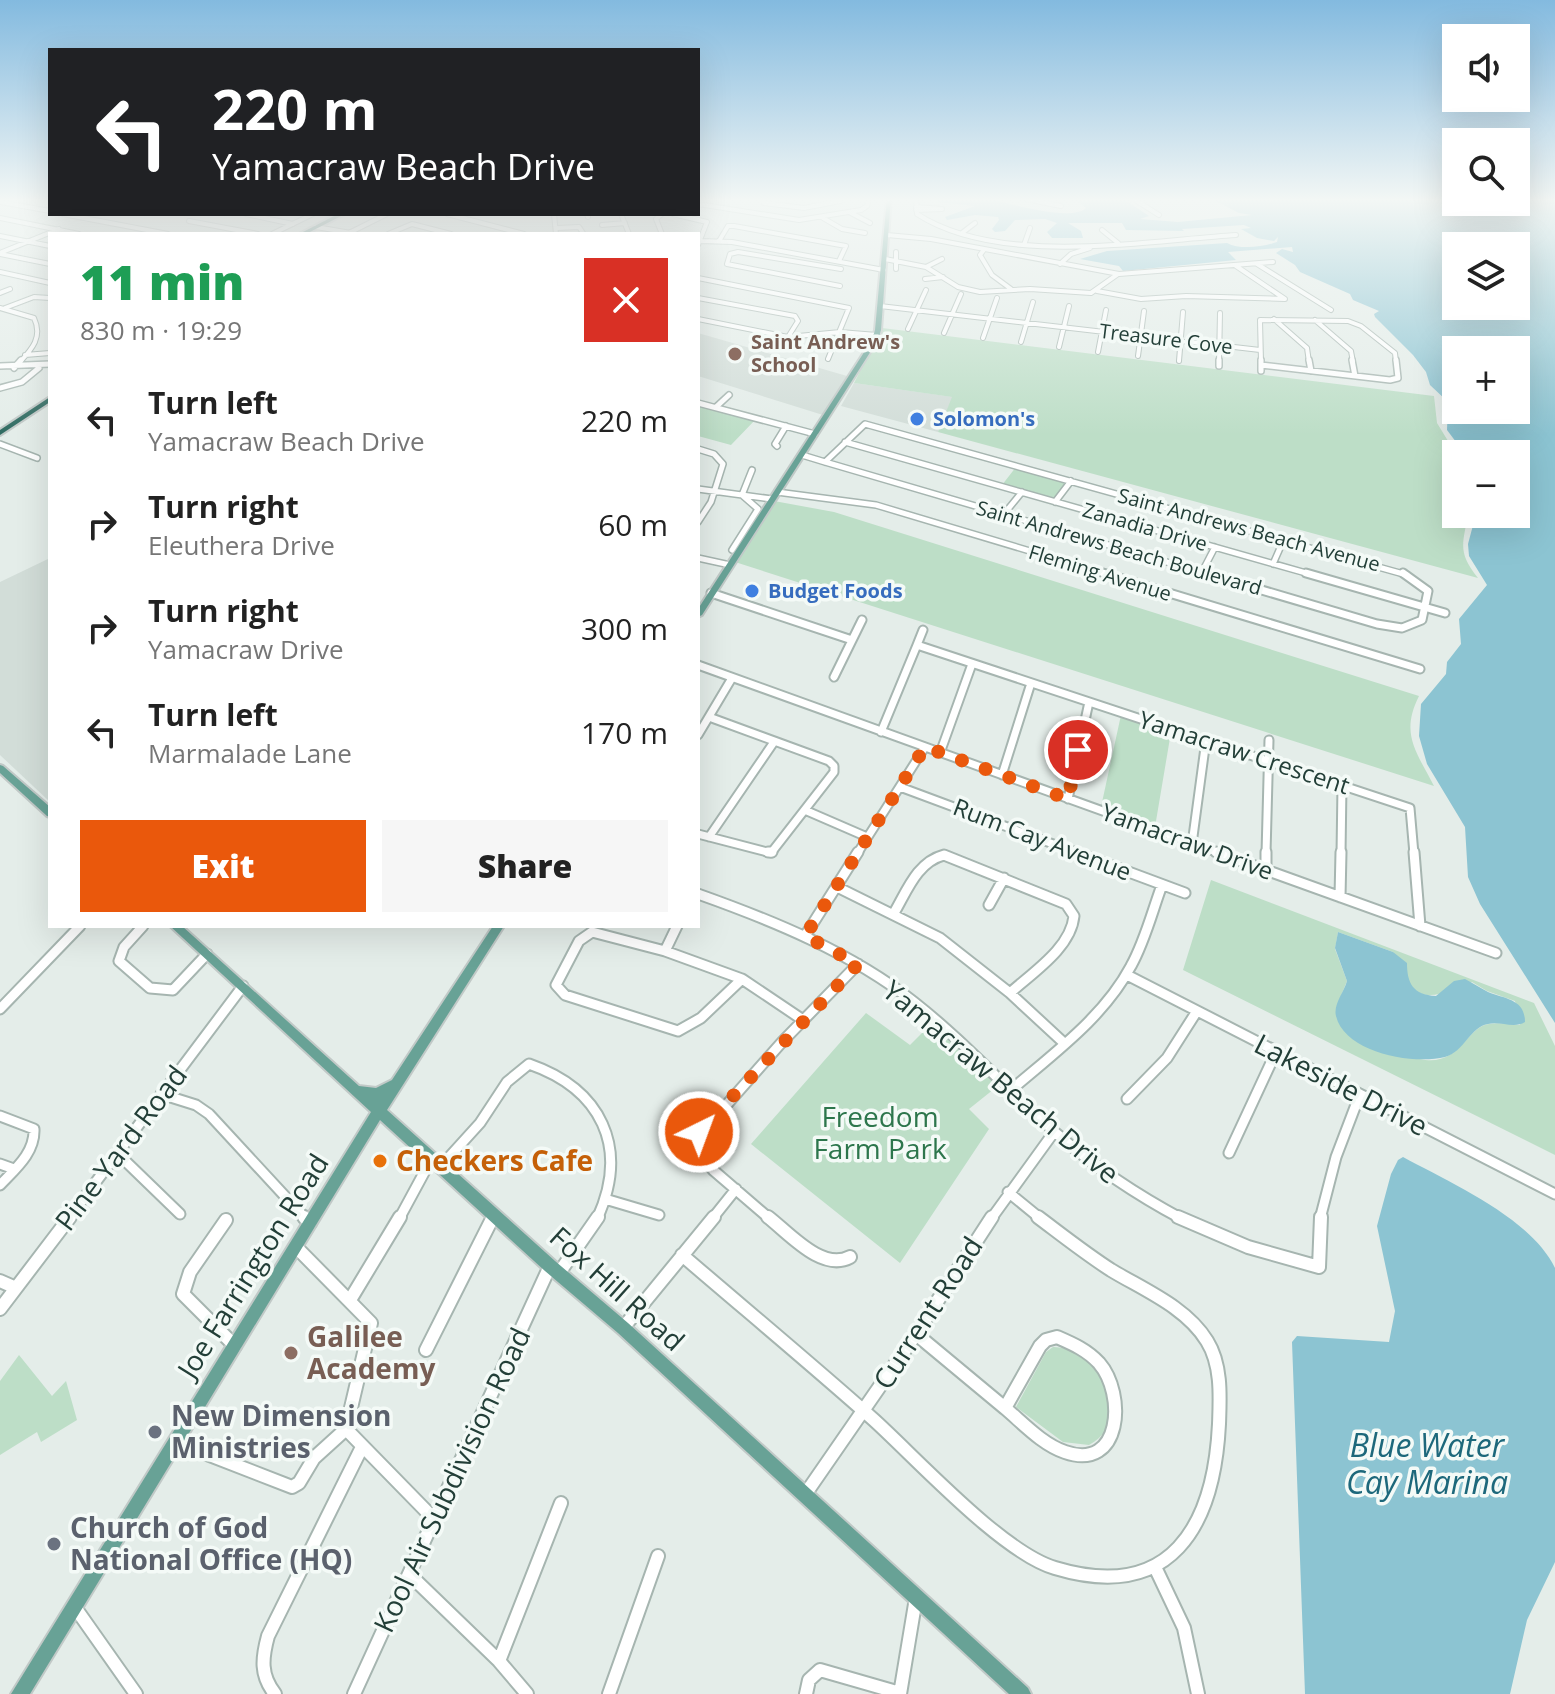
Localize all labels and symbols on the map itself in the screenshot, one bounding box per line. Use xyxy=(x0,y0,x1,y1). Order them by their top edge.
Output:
street label: Treasure Cove xyxy=(1098,317,1234,360)
place label: Saint Andrew's School xyxy=(751,328,900,378)
marker: Saint Andrew's School xyxy=(726,345,744,363)
place label: Solomon's xyxy=(933,405,1035,432)
marker: Solomon's xyxy=(908,410,926,428)
street label: Saint Andrews Beach Avenue xyxy=(1115,481,1383,578)
street label: Saint Andrews Beach Boulevard xyxy=(973,494,1265,601)
street label: Zanadia Drive xyxy=(1080,496,1211,557)
street label: Fleming Avenue xyxy=(1025,538,1175,607)
place label: Budget Foods xyxy=(768,577,903,604)
marker: Budget Foods xyxy=(743,582,761,600)
street label: Yamacraw Crescent xyxy=(1135,702,1354,801)
pin xyxy=(1044,716,1112,784)
street label: Rum Cay Avenue xyxy=(949,789,1136,888)
street label: Yamacraw Drive xyxy=(1097,794,1278,887)
street label: Yamacraw Beach Drive xyxy=(875,971,1128,1192)
street label: Lakeside Drive xyxy=(1248,1024,1435,1144)
street label: Pine Yard Road xyxy=(45,1057,195,1238)
position arrow xyxy=(657,1090,741,1174)
park label: Freedom Farm Park xyxy=(813,1097,947,1167)
place label: Checkers Cafe xyxy=(396,1141,593,1179)
street label: Joe Farrington Road xyxy=(166,1146,337,1387)
marker: Checkers Cafe xyxy=(371,1152,389,1170)
street label: Fox Hill Road xyxy=(542,1218,693,1359)
street label: Current Road xyxy=(864,1229,991,1396)
place label: Galilee Academy xyxy=(307,1317,435,1387)
street label: Kool Air Subdivision Road xyxy=(364,1321,538,1638)
marker: Galilee Academy xyxy=(282,1344,300,1362)
place label: New Dimension Ministries xyxy=(171,1396,391,1466)
marker: New Dimension Ministries xyxy=(146,1423,164,1441)
water label: Blue Water Cay Marina xyxy=(1346,1423,1508,1503)
place label: Church of God National Office (HQ) xyxy=(70,1508,352,1578)
marker: Church of God National Office (HQ) xyxy=(45,1535,63,1553)

